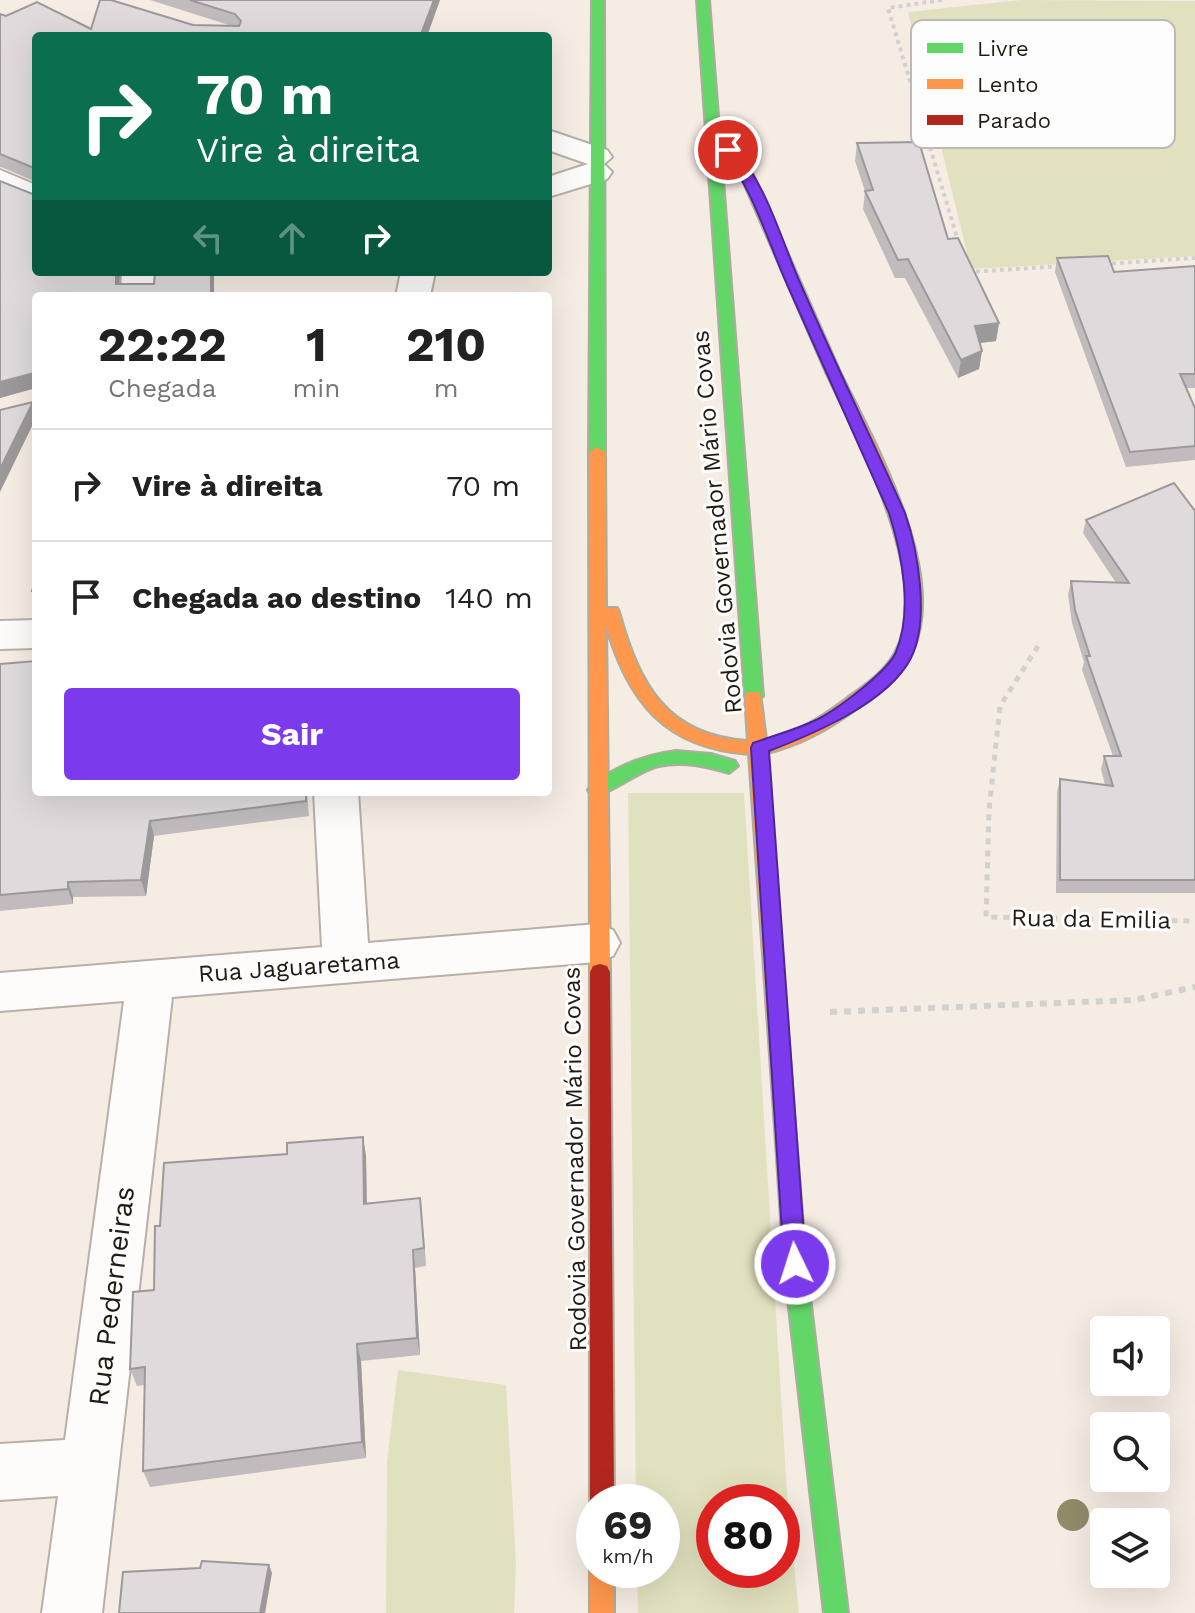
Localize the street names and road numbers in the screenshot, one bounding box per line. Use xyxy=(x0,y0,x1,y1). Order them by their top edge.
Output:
street label: Rodovia Governador Mário Covas xyxy=(686,329,748,715)
street label: Rua da Emilia xyxy=(1011,904,1171,934)
street label: Rua Jaguaretama xyxy=(197,946,401,988)
street label: Rodovia Governador Mário Covas xyxy=(558,966,592,1352)
street label: Rua Pederneiras xyxy=(82,1184,141,1408)

